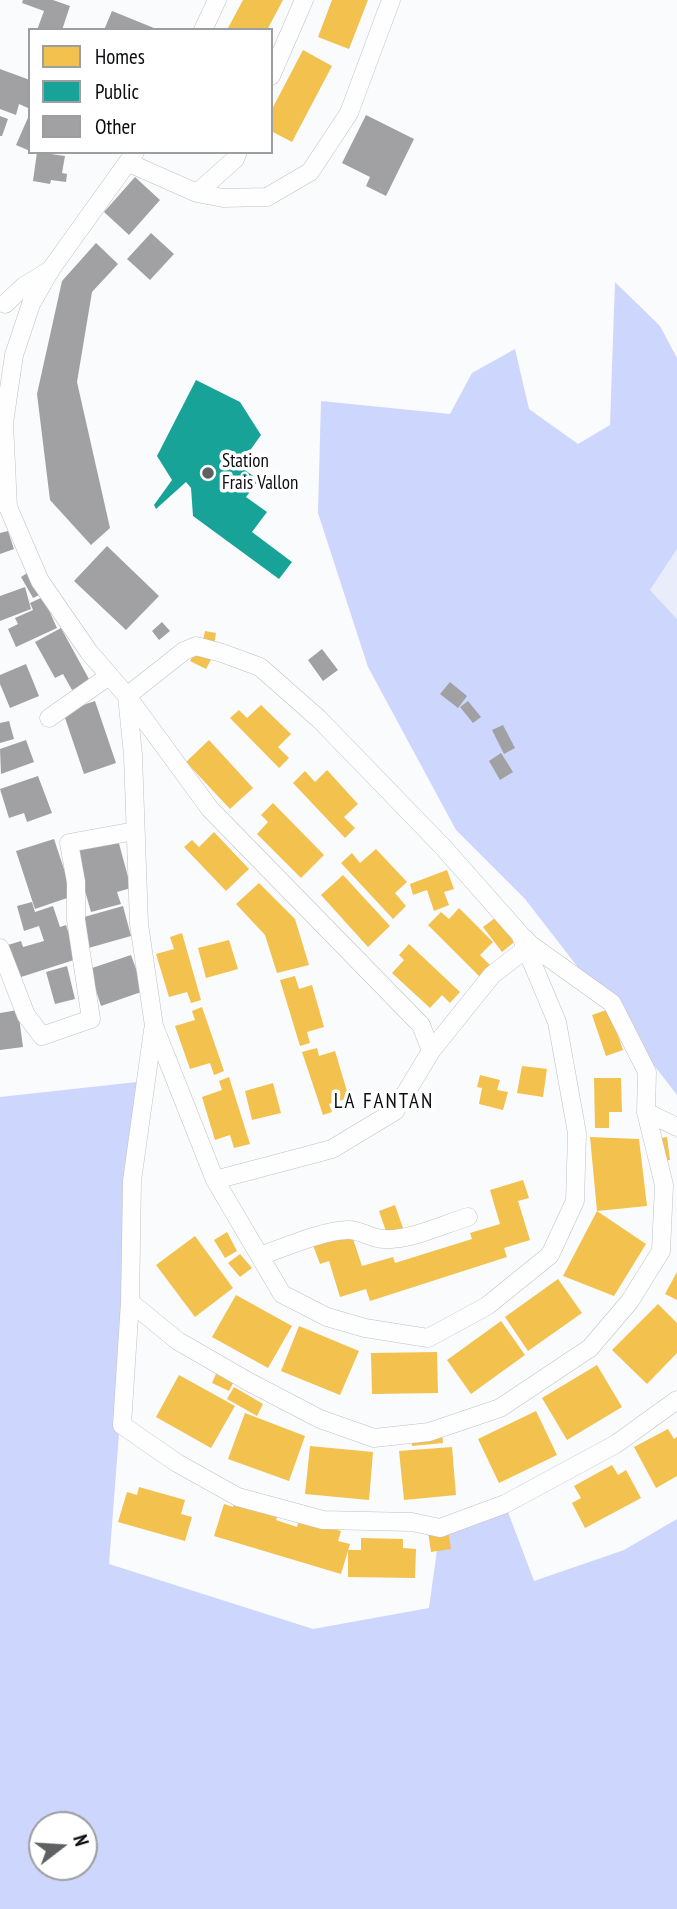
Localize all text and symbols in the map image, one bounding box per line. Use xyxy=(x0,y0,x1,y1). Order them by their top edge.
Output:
legend xyxy=(28,28,273,154)
text: Homes xyxy=(95,43,145,70)
text: Public xyxy=(95,78,139,105)
text: Other xyxy=(95,113,136,140)
place label: Station Frais Vallon xyxy=(222,451,298,495)
marker: Station Frais Vallon xyxy=(200,465,216,481)
district label: LA FANTAN xyxy=(335,1089,433,1115)
north arrow xyxy=(28,1811,98,1881)
text: N xyxy=(68,1832,94,1849)

